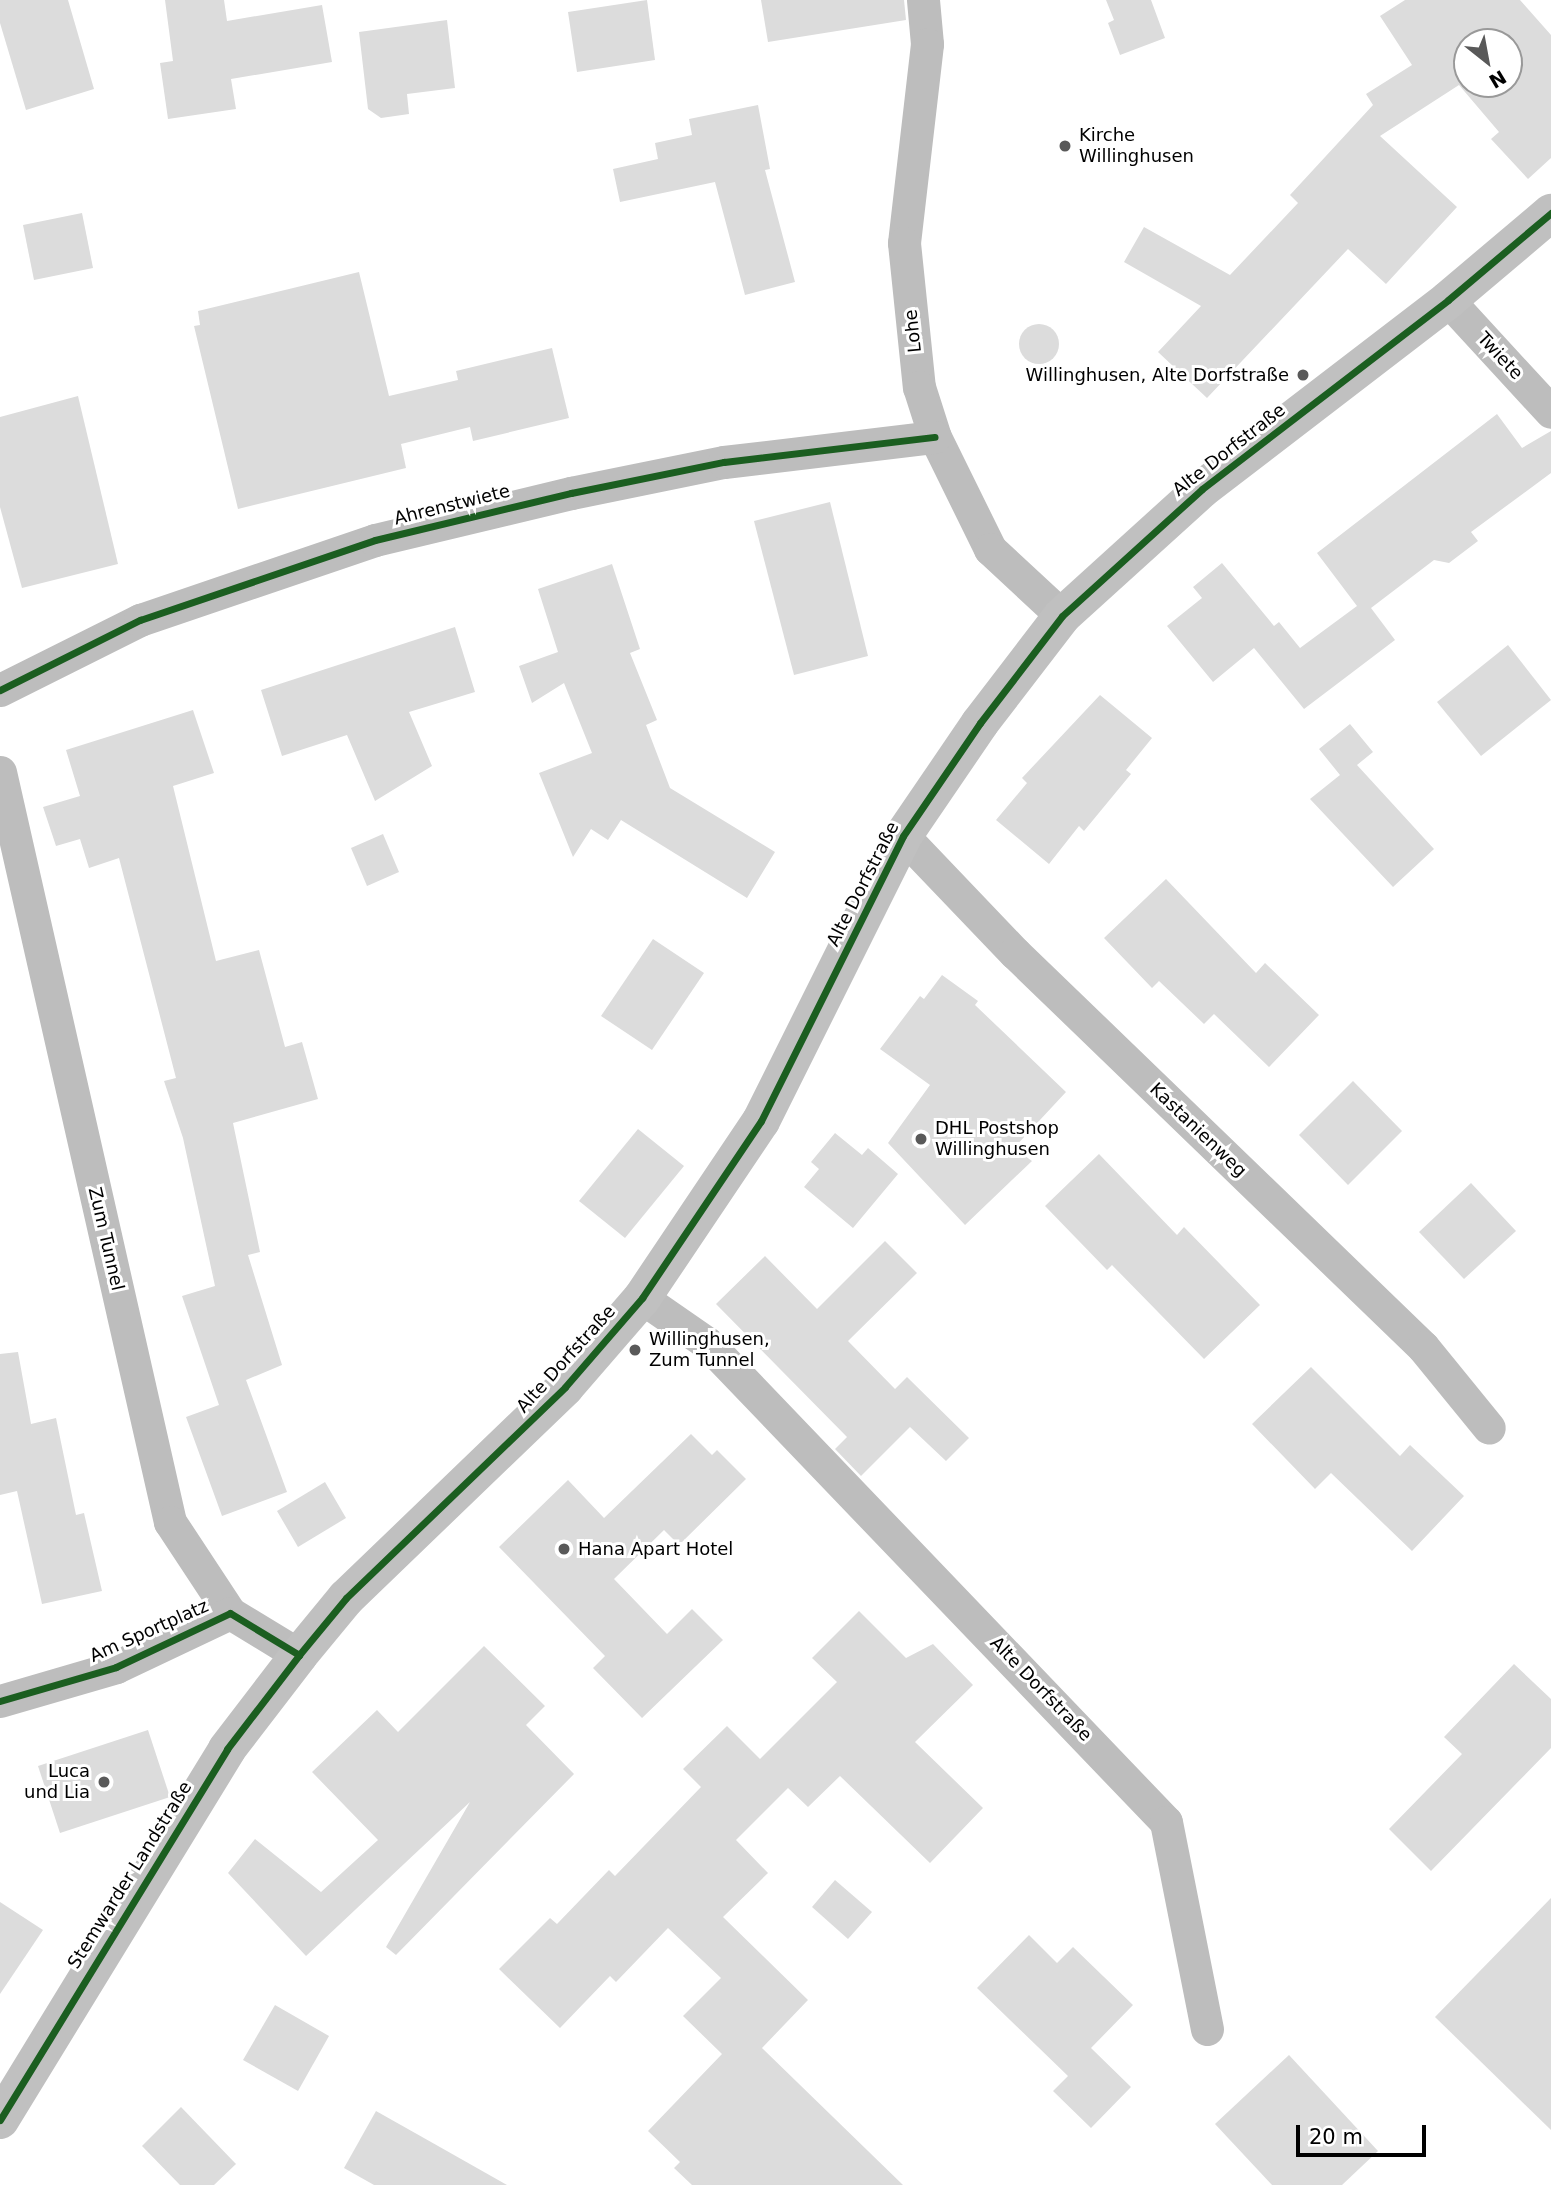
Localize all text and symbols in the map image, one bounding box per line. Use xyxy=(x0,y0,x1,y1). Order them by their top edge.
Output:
north arrow xyxy=(1453,28,1523,98)
text: N xyxy=(1485,66,1510,93)
place label: Kirche Willinghusen xyxy=(1079,125,1194,168)
marker: Kirche Willinghusen xyxy=(1057,138,1073,154)
street label: Lohe xyxy=(900,308,926,354)
street label: Twiete xyxy=(1473,328,1527,384)
place label: Willinghusen, Alte Dorfstraße xyxy=(1026,364,1289,386)
marker: Willinghusen, Alte Dorfstraße xyxy=(1295,367,1311,383)
street label: Alte Dorfstraße xyxy=(1168,399,1290,501)
street label: Ahrenstwiete xyxy=(392,480,512,530)
street label: Alte Dorfstraße xyxy=(822,818,904,950)
street label: Kastanienweg xyxy=(1145,1078,1251,1182)
place label: DHL Postshop Willinghusen xyxy=(935,1118,1059,1160)
marker: DHL Postshop Willinghusen xyxy=(913,1131,929,1147)
street label: Zum Tunnel xyxy=(84,1185,128,1293)
street label: Alte Dorfstraße xyxy=(512,1301,620,1417)
place label: Willinghusen, Zum Tunnel xyxy=(649,1329,770,1372)
marker: Willinghusen, Zum Tunnel xyxy=(627,1342,643,1358)
place label: Hana Apart Hotel xyxy=(578,1538,733,1560)
marker: Hana Apart Hotel xyxy=(556,1541,572,1557)
street label: Am Sportplatz xyxy=(86,1595,212,1667)
street label: Alte Dorfstraße xyxy=(986,1632,1096,1746)
place label: Luca und Lia xyxy=(24,1761,90,1803)
marker: Luca und Lia xyxy=(96,1774,112,1790)
street label: Stemwarder Landstraße xyxy=(63,1777,197,1973)
scale bar xyxy=(1299,2112,1428,2156)
text: 20 m xyxy=(1309,2125,1363,2149)

